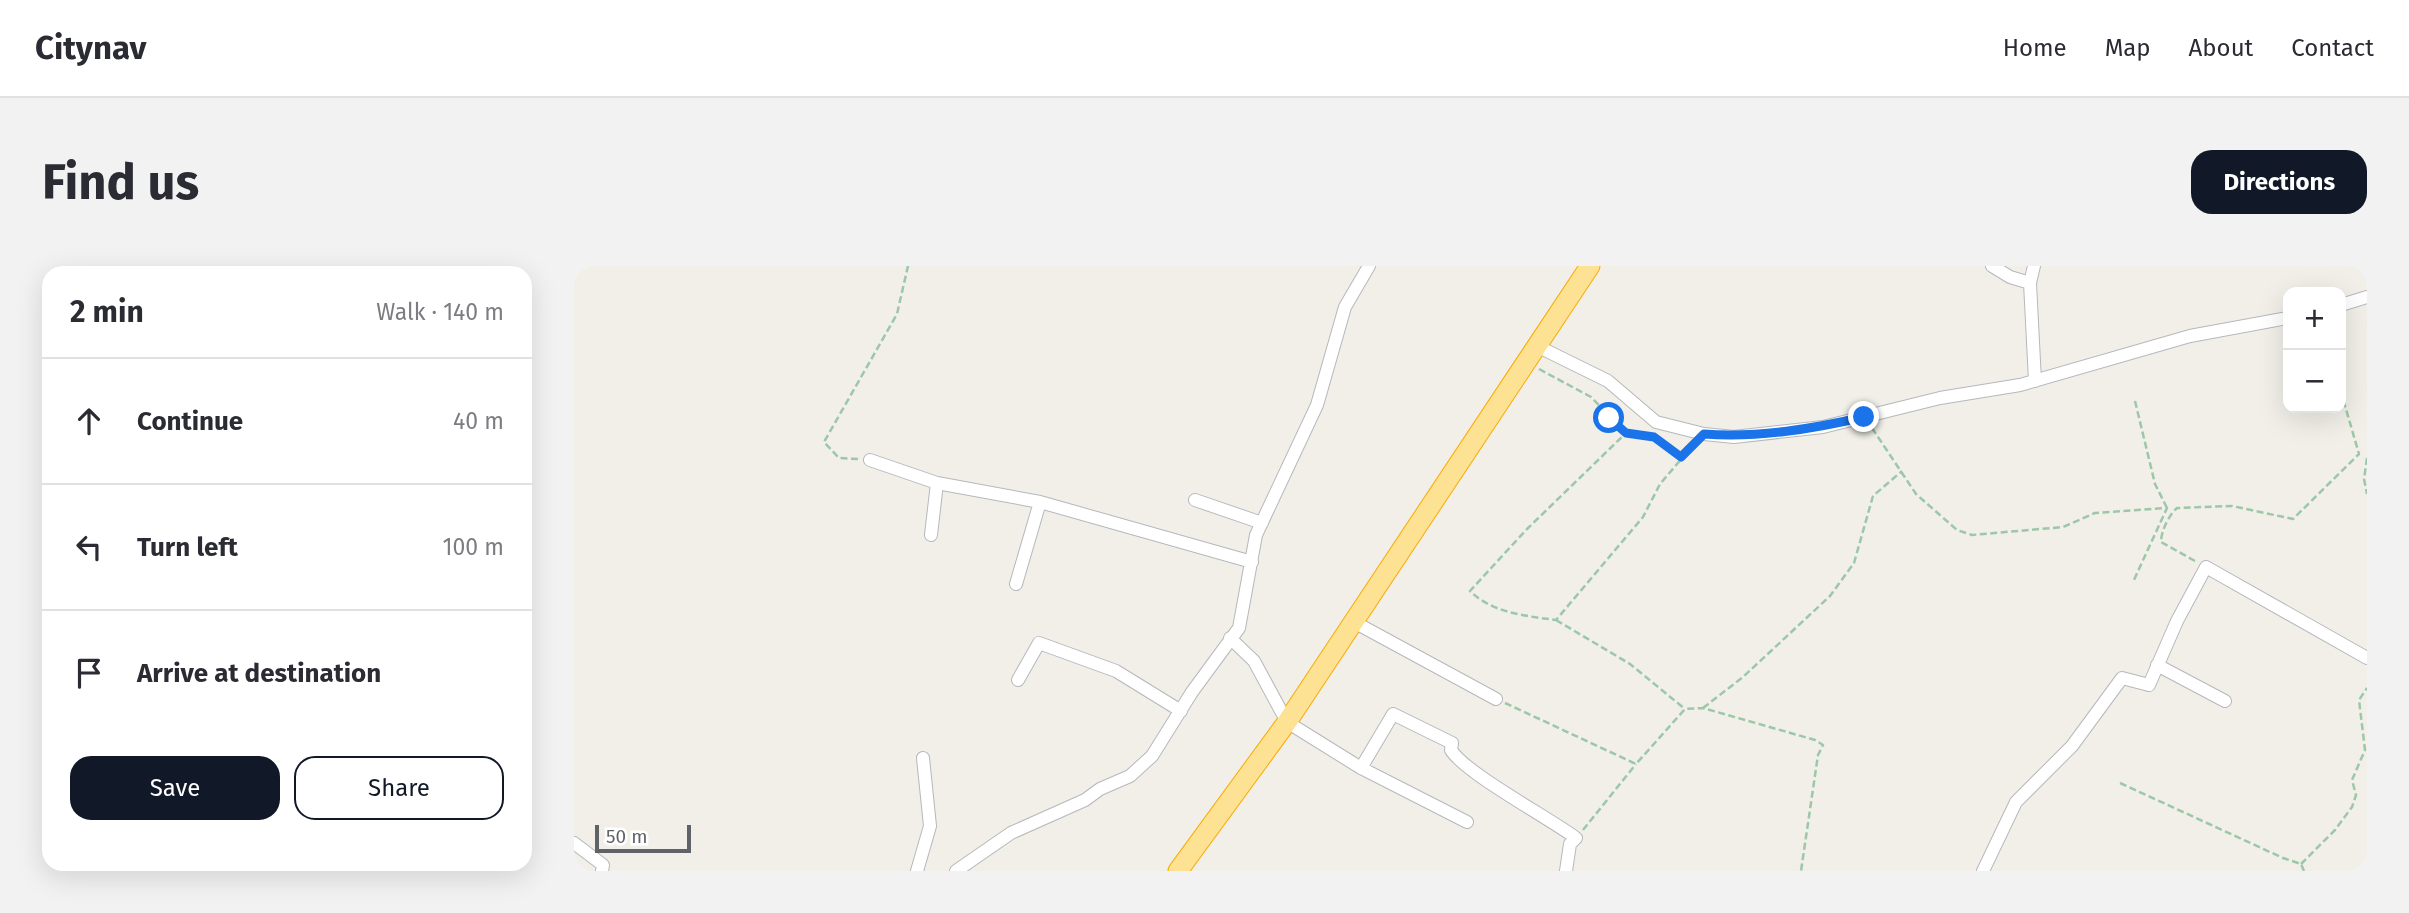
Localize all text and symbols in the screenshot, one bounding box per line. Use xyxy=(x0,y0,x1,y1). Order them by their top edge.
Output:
text: Citynav xyxy=(35,28,147,68)
text: Home xyxy=(2003,34,2067,62)
text: Map xyxy=(2105,34,2151,62)
text: About xyxy=(2189,34,2253,62)
text: Contact xyxy=(2291,34,2374,62)
button: Directions xyxy=(2191,150,2367,214)
text: Find us xyxy=(42,153,199,212)
map controls xyxy=(2283,287,2346,413)
button: + xyxy=(2283,287,2346,350)
text: 2 min xyxy=(70,294,144,330)
text: Walk · 140 m xyxy=(376,298,504,326)
button: − xyxy=(2283,350,2346,413)
route end xyxy=(1848,401,1879,432)
icon: ahead xyxy=(70,402,108,440)
route start xyxy=(1593,402,1624,433)
text: Continue xyxy=(137,406,243,437)
text: 40 m xyxy=(453,407,504,435)
icon: left xyxy=(70,528,108,566)
text: Turn left xyxy=(137,532,238,563)
text: 100 m xyxy=(443,533,504,561)
icon: arrive xyxy=(70,654,108,692)
text: Arrive at destination xyxy=(137,658,381,689)
button: Save xyxy=(70,756,280,820)
button: Share xyxy=(294,756,504,820)
scale bar xyxy=(595,822,691,854)
text: 50 m xyxy=(606,825,647,848)

